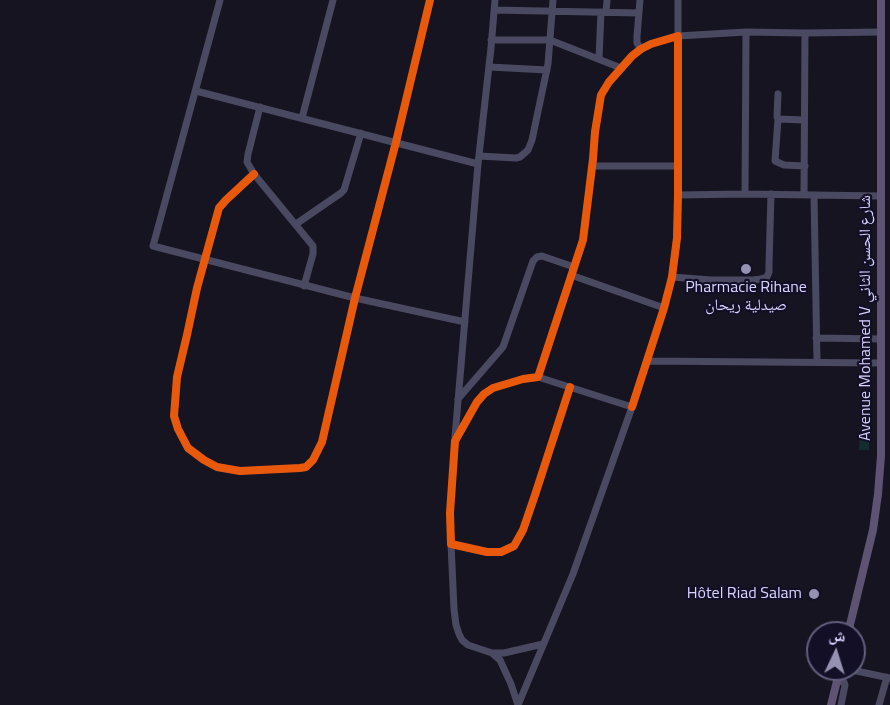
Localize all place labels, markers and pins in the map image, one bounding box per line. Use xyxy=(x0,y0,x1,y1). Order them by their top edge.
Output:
marker: Pharmacie Rihane صيدلية ريحان xyxy=(739,262,753,276)
place label: Pharmacie Rihane صيدلية ريحان xyxy=(685,278,807,316)
place label: Hôtel Riad Salam xyxy=(687,584,802,604)
marker: Hôtel Riad Salam xyxy=(807,587,821,601)

